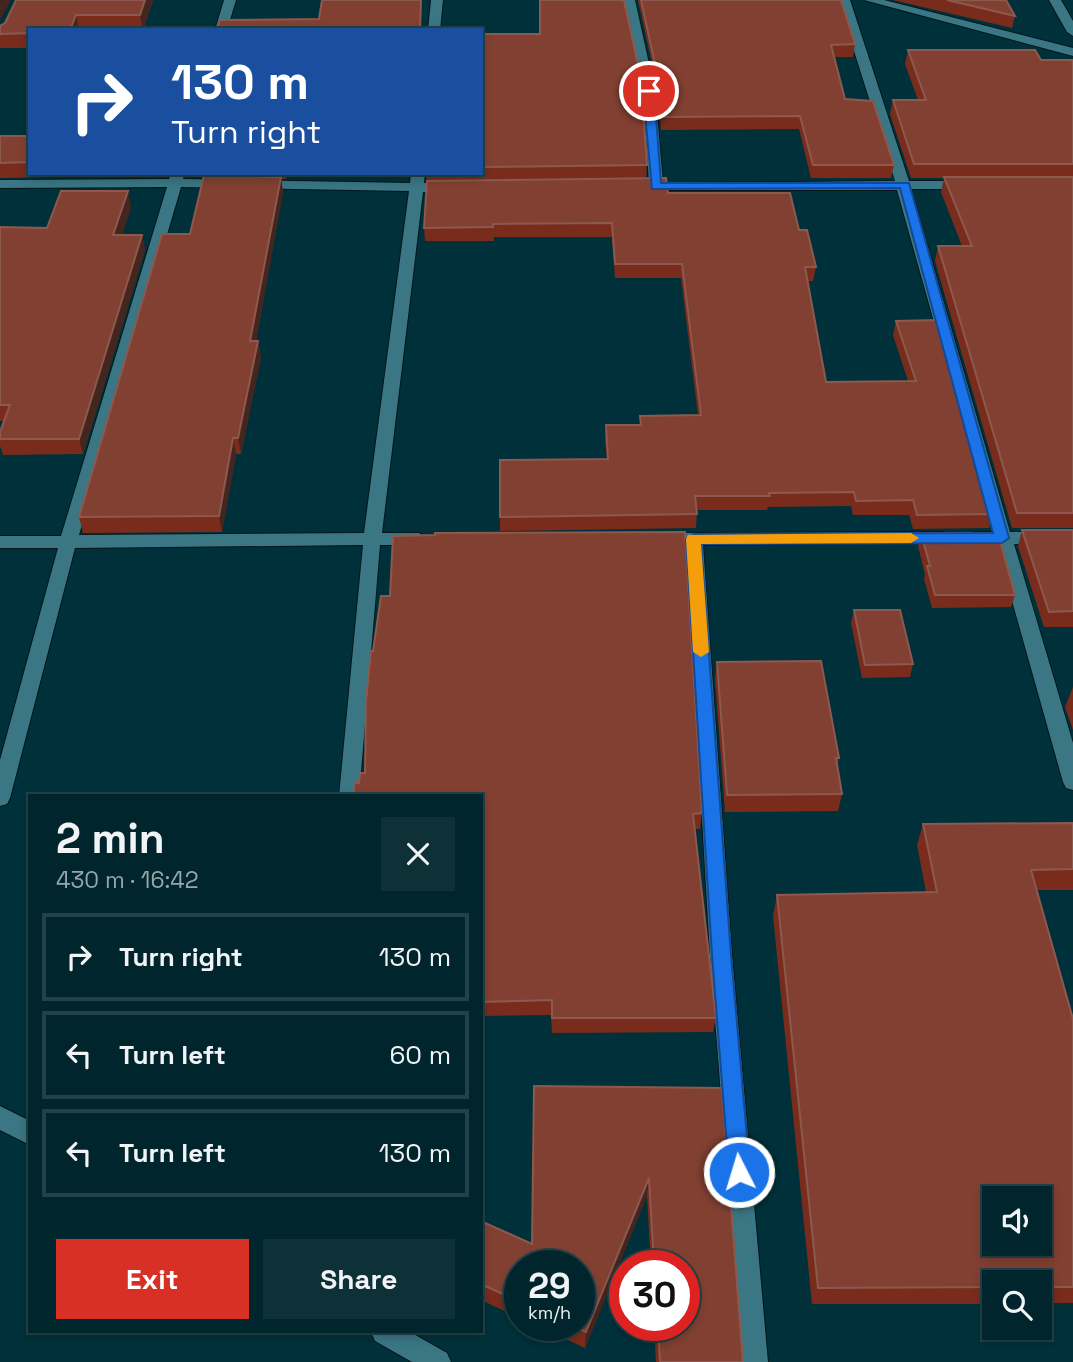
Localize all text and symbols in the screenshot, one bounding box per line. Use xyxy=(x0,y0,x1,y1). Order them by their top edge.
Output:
text: 130 m xyxy=(171,51,309,113)
icon: right xyxy=(56,56,147,147)
pin xyxy=(619,61,679,121)
icon: arrive xyxy=(630,72,668,110)
text: Turn right xyxy=(171,112,321,152)
text: 2 min xyxy=(56,812,165,865)
button: close xyxy=(381,817,455,891)
text: 430 m · 16:42 xyxy=(56,865,199,895)
icon: right xyxy=(60,938,98,976)
text: Turn right xyxy=(119,940,243,974)
text: 130 m xyxy=(379,940,451,974)
icon: left xyxy=(60,1036,98,1074)
text: Turn left xyxy=(119,1038,226,1072)
text: 60 m xyxy=(389,1038,451,1072)
icon: left xyxy=(60,1134,98,1172)
position arrow xyxy=(702,1135,776,1209)
text: Turn left xyxy=(119,1136,226,1170)
text: 130 m xyxy=(379,1136,451,1170)
map controls xyxy=(982,1186,1052,1340)
button: sound xyxy=(982,1186,1052,1256)
button: Exit xyxy=(56,1239,249,1319)
button: Share xyxy=(263,1239,455,1319)
speed limit sign: 30 xyxy=(609,1250,700,1341)
text: 29 xyxy=(528,1264,571,1308)
button: search xyxy=(982,1270,1052,1340)
text: km/h xyxy=(528,1301,571,1324)

